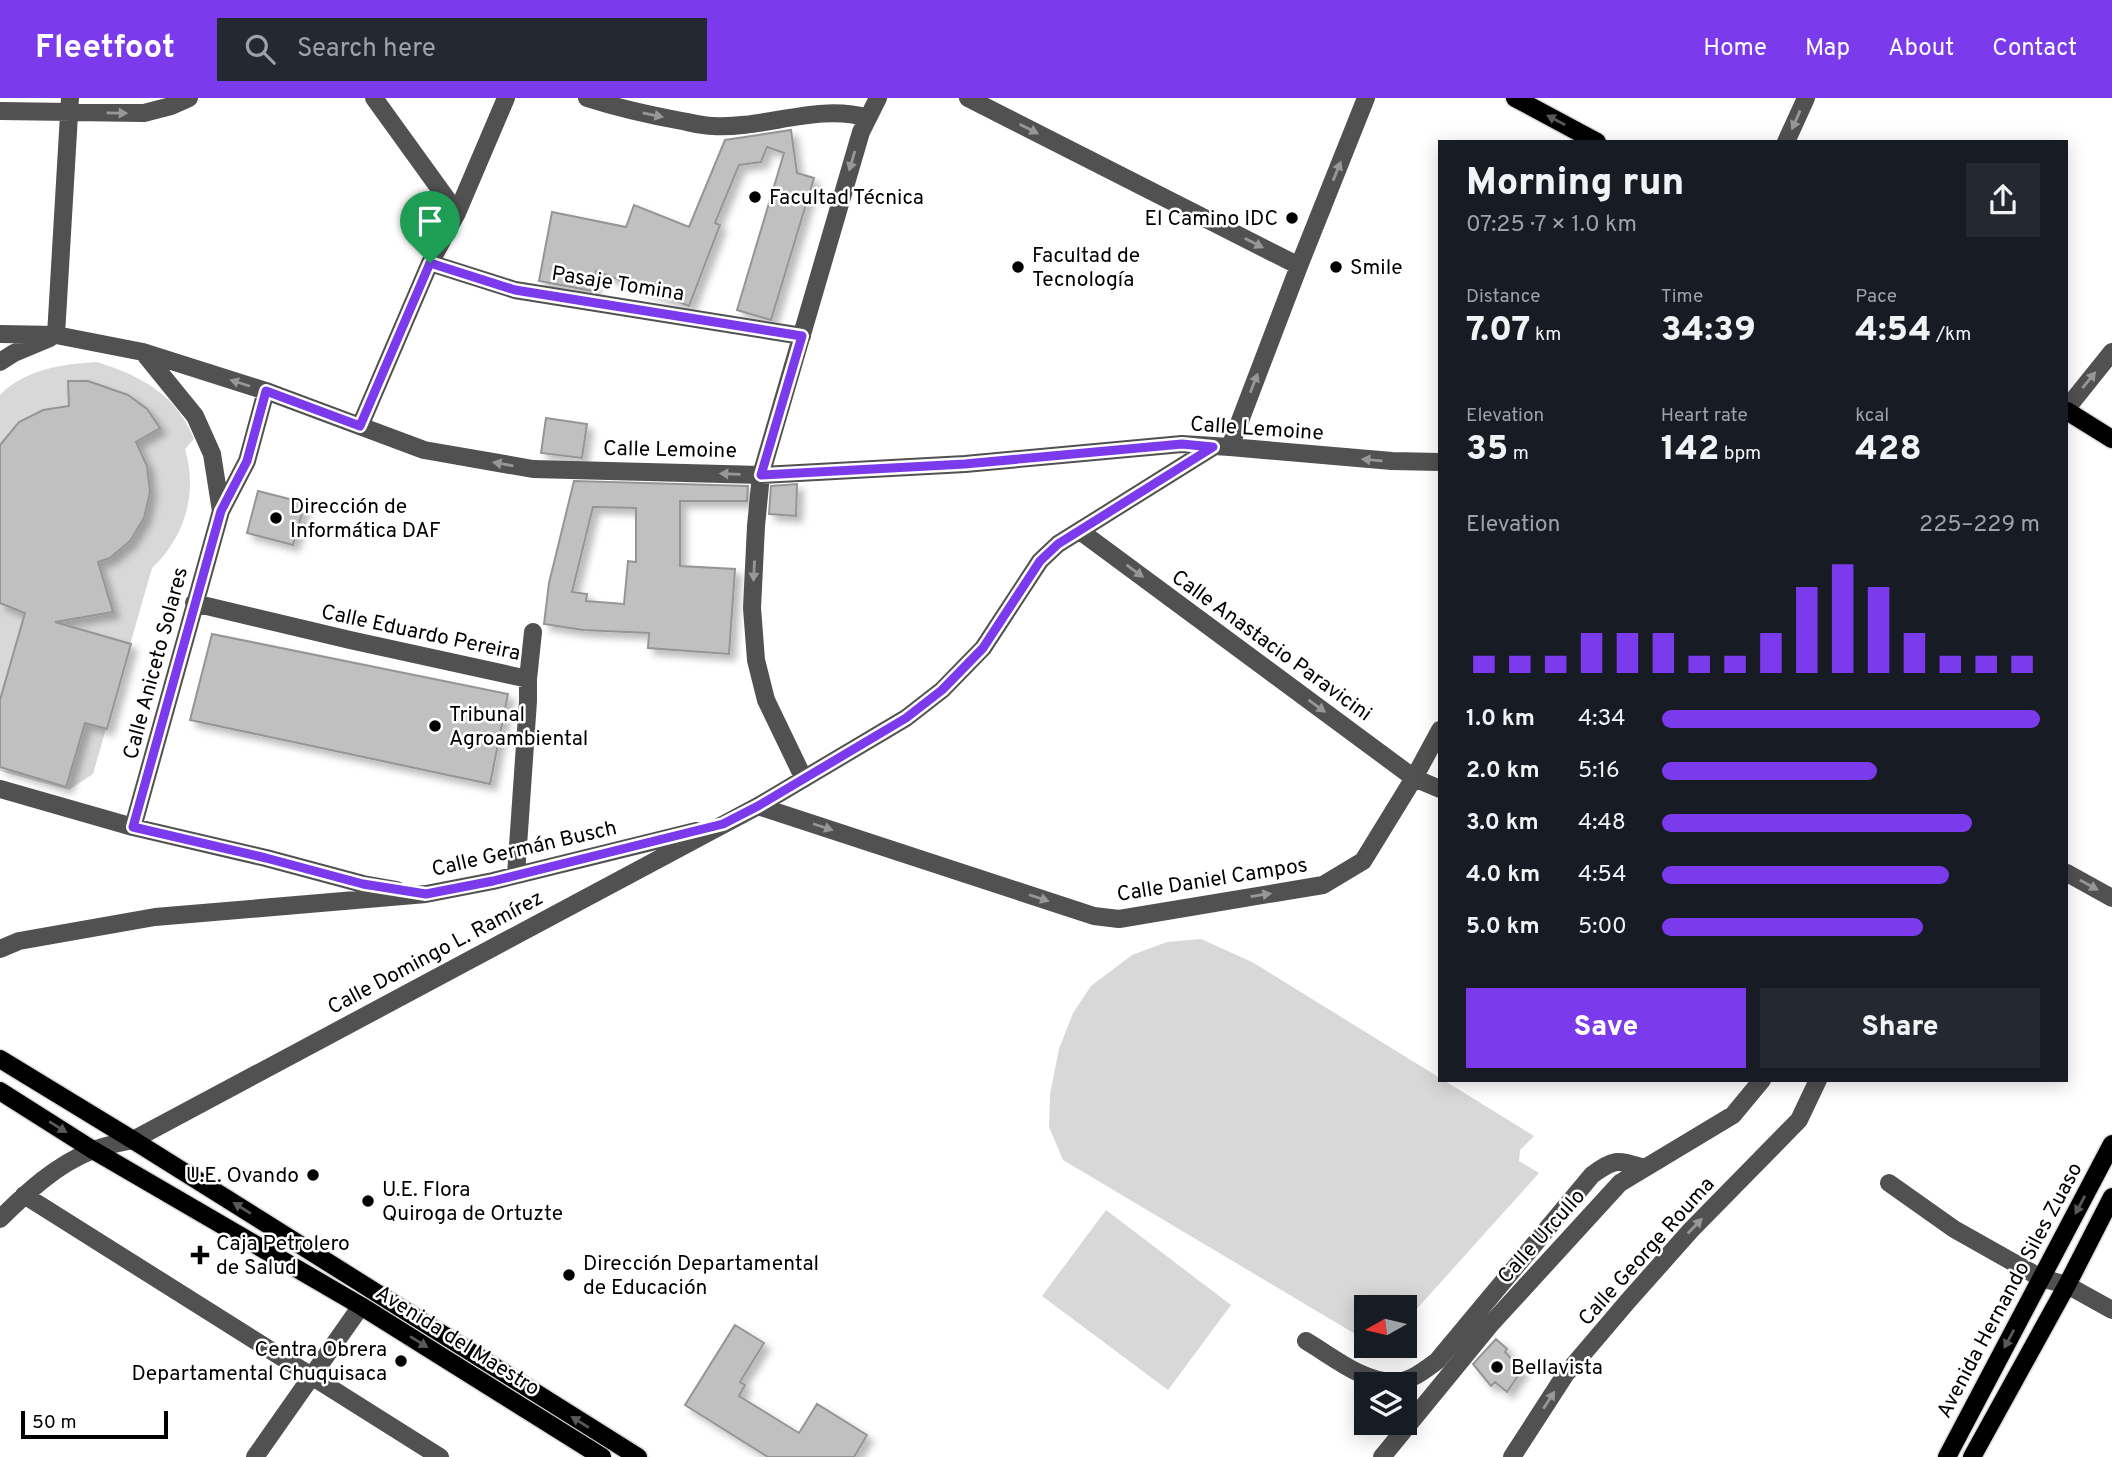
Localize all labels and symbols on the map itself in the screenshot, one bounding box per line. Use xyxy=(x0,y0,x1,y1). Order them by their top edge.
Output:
one-way arrow xyxy=(106,107,128,119)
one-way arrow xyxy=(642,110,664,121)
one-way arrow xyxy=(1790,110,1802,130)
one-way arrow xyxy=(1547,114,1566,126)
one-way arrow xyxy=(1019,123,1039,134)
one-way arrow xyxy=(847,151,857,172)
one-way arrow xyxy=(1331,160,1342,181)
place label: Facultad Técnica xyxy=(769,185,924,212)
marker: Facultad Técnica xyxy=(747,189,763,205)
pin xyxy=(400,191,460,263)
place label: El Camino IDC xyxy=(1144,206,1278,233)
marker: El Camino IDC xyxy=(1284,210,1300,226)
one-way arrow xyxy=(1244,238,1264,249)
place label: Facultad de Tecnología xyxy=(1032,243,1140,294)
place label: Smile xyxy=(1350,255,1403,282)
marker: Facultad de Tecnología xyxy=(1010,259,1026,275)
marker: Smile xyxy=(1328,259,1344,275)
street label: Pasaje Tomina xyxy=(549,261,686,308)
one-way arrow xyxy=(1249,372,1260,393)
one-way arrow xyxy=(2082,372,2097,390)
one-way arrow xyxy=(229,377,250,388)
street label: Calle Lemoine xyxy=(1189,411,1325,448)
street label: Calle Lemoine xyxy=(603,436,737,465)
one-way arrow xyxy=(1361,454,1383,465)
one-way arrow xyxy=(492,458,514,469)
one-way arrow xyxy=(719,468,741,479)
place label: Dirección de Informática DAF xyxy=(290,494,441,545)
marker: Dirección de Informática DAF xyxy=(268,510,284,526)
one-way arrow xyxy=(748,560,759,582)
street label: Calle Aniceto Solares xyxy=(118,564,195,762)
one-way arrow xyxy=(1125,564,1143,579)
street label: Calle Anastacio Paravicini xyxy=(1166,564,1377,728)
street label: Calle Eduardo Pereira xyxy=(319,599,523,668)
one-way arrow xyxy=(1308,699,1326,714)
place label: Tribunal Agroambiental xyxy=(449,702,588,753)
marker: Tribunal Agroambiental xyxy=(427,718,443,734)
street label: Calle Germán Busch xyxy=(429,815,619,884)
one-way arrow xyxy=(812,822,833,833)
street label: Calle Daniel Campos xyxy=(1115,852,1309,909)
one-way arrow xyxy=(2080,879,2100,891)
street label: Calle Domingo L. Ramírez xyxy=(323,885,548,1022)
one-way arrow xyxy=(1251,889,1273,900)
one-way arrow xyxy=(1029,893,1050,904)
one-way arrow xyxy=(48,1121,67,1134)
street label: Avenida Hernando Siles Zuaso xyxy=(1931,1158,2089,1423)
place label: U.E. Ovando xyxy=(186,1163,299,1190)
marker: U.E. Ovando xyxy=(305,1167,321,1183)
street label: Calle George Rouma xyxy=(1573,1172,1721,1332)
place label: U.E. Flora Quiroga de Ortuzte xyxy=(382,1177,563,1228)
street label: Calle Urcullo xyxy=(1492,1184,1592,1290)
marker: U.E. Flora Quiroga de Ortuzte xyxy=(360,1193,376,1209)
one-way arrow xyxy=(2074,1195,2086,1215)
one-way arrow xyxy=(233,1202,252,1215)
one-way arrow xyxy=(1687,1218,1703,1235)
place label: Caja Petrolero de Salud xyxy=(216,1231,350,1282)
marker: Caja Petrolero de Salud xyxy=(190,1245,210,1265)
place label: Dirección Departamental de Educación xyxy=(583,1251,819,1302)
marker: Dirección Departamental de Educación xyxy=(561,1267,577,1283)
street label: Avenida del Maestro xyxy=(370,1280,544,1403)
north arrow xyxy=(1354,1295,1418,1358)
one-way arrow xyxy=(2004,1329,2016,1349)
one-way arrow xyxy=(409,1336,428,1349)
place label: Centra Obrera Departamental Chuquisaca xyxy=(132,1337,387,1388)
marker: Centra Obrera Departamental Chuquisaca xyxy=(393,1353,409,1369)
place label: Bellavista xyxy=(1511,1355,1603,1382)
marker: Bellavista xyxy=(1489,1359,1505,1375)
one-way arrow xyxy=(1542,1391,1556,1409)
scale bar xyxy=(21,1408,168,1440)
one-way arrow xyxy=(570,1415,589,1428)

